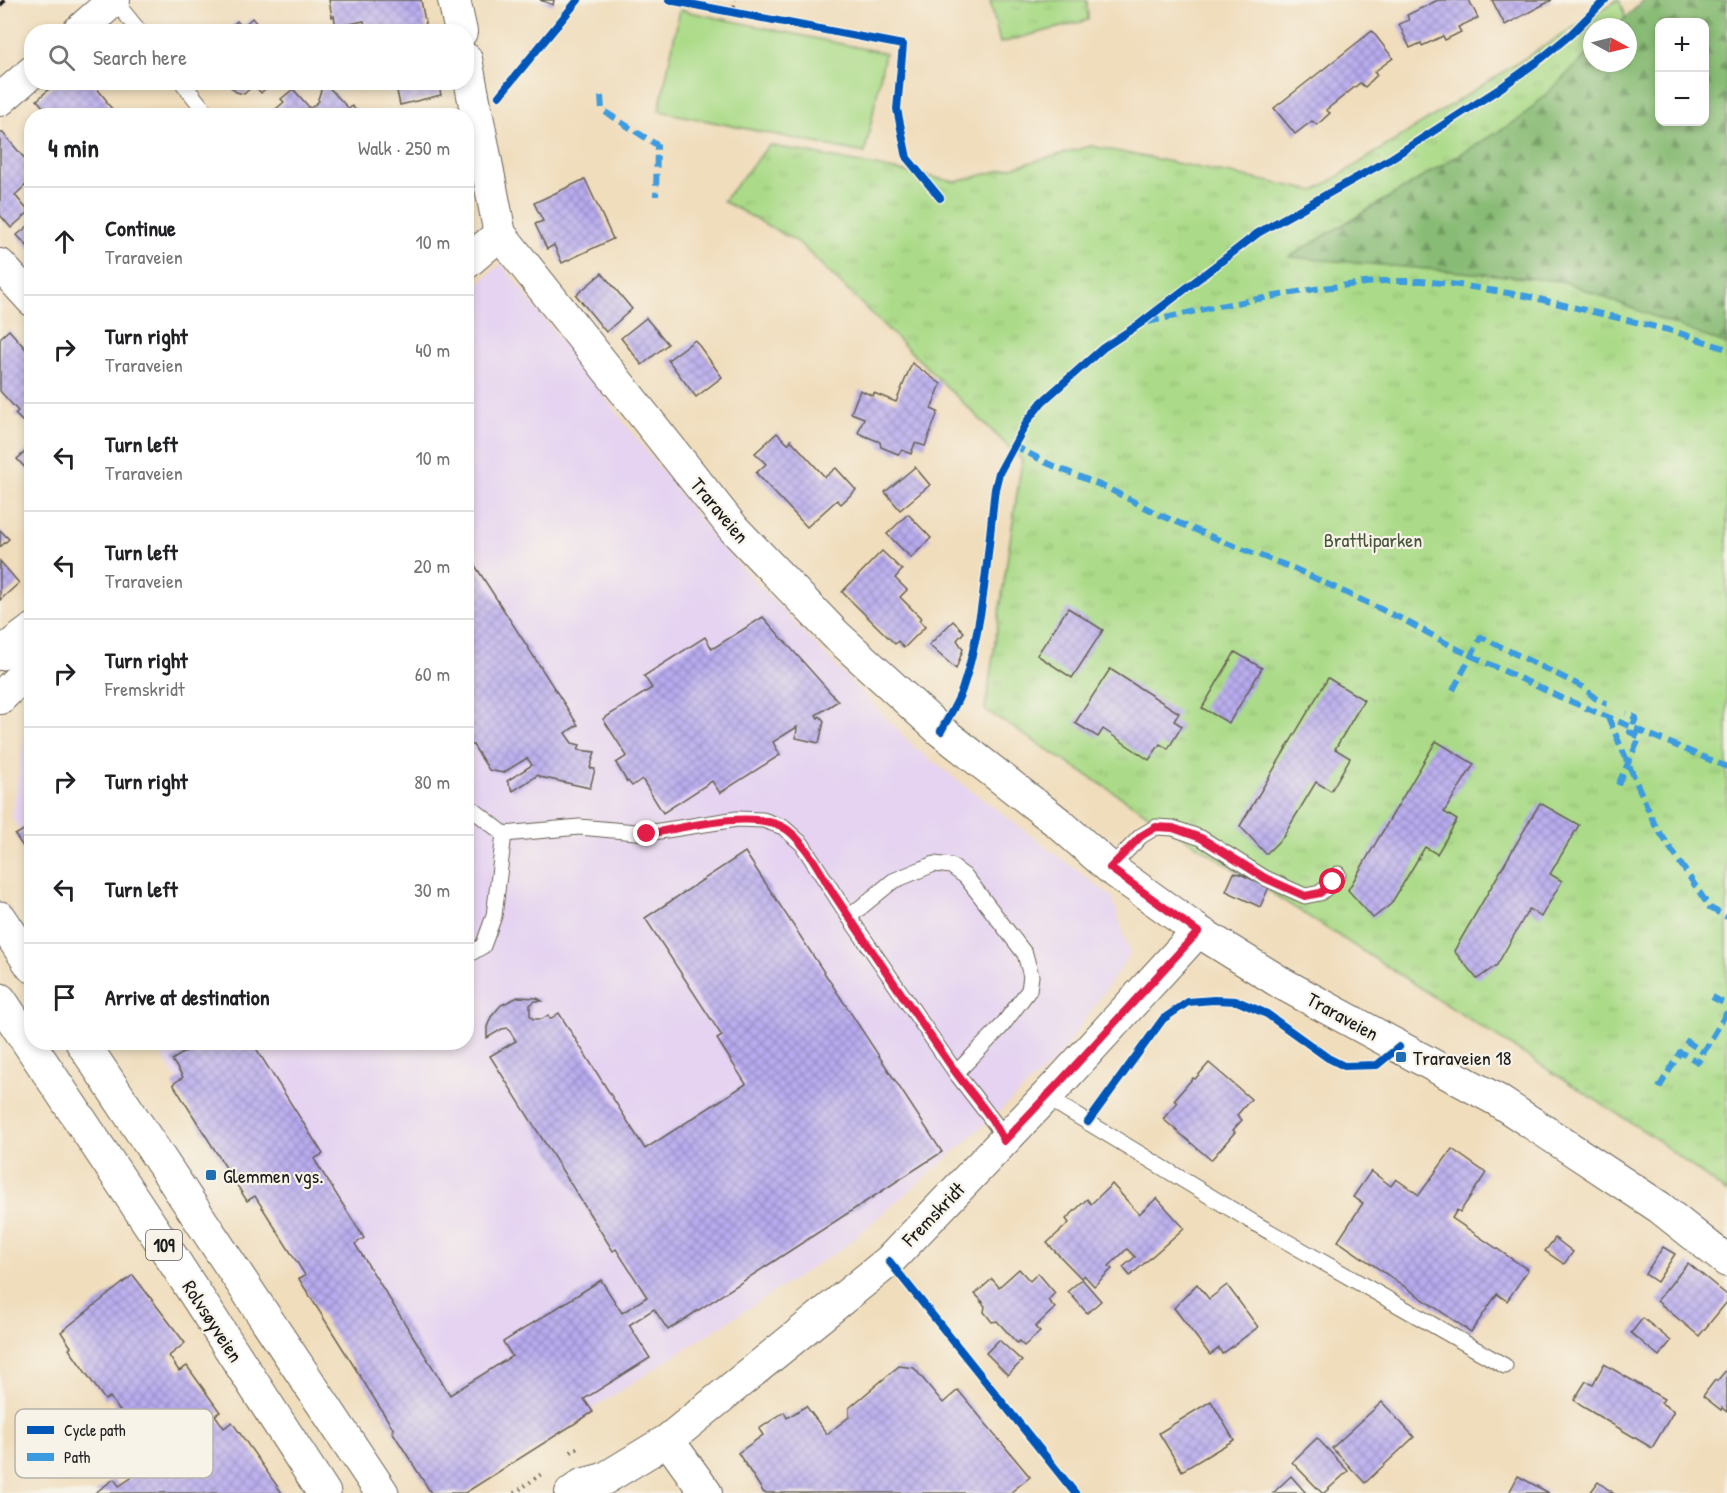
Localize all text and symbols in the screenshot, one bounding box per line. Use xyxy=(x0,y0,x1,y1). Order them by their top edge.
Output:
north arrow xyxy=(1583,18,1637,72)
map controls xyxy=(1655,18,1709,126)
button: + xyxy=(1655,18,1709,72)
search box xyxy=(24,24,474,90)
icon: search xyxy=(45,41,78,74)
text: Search here xyxy=(93,42,187,72)
button: − xyxy=(1655,72,1709,126)
text: 4 min xyxy=(48,130,99,165)
text: Walk · 250 m xyxy=(358,134,450,161)
text: Continue xyxy=(105,213,176,243)
icon: ahead xyxy=(48,225,81,258)
text: 10 m xyxy=(416,228,450,255)
text: Traraveien xyxy=(105,243,183,270)
text: Turn right xyxy=(105,321,188,351)
icon: right xyxy=(48,333,81,366)
text: 40 m xyxy=(415,336,450,363)
text: Traraveien xyxy=(105,351,183,378)
text: Turn left xyxy=(105,429,178,459)
icon: left xyxy=(48,441,81,474)
text: 10 m xyxy=(416,444,450,471)
text: Traraveien xyxy=(105,459,183,486)
street label: Traraveien xyxy=(685,471,755,549)
park label: Brattliparken xyxy=(1324,526,1422,553)
text: Turn left xyxy=(105,537,178,567)
icon: left xyxy=(48,549,81,582)
text: 20 m xyxy=(413,552,450,579)
text: Traraveien xyxy=(105,567,183,594)
text: Turn right xyxy=(105,645,188,675)
icon: right xyxy=(48,657,81,690)
text: 60 m xyxy=(415,660,450,687)
text: Fremskridt xyxy=(105,675,185,702)
icon: right xyxy=(48,765,81,798)
text: Turn right xyxy=(105,766,188,796)
text: 80 m xyxy=(414,768,450,795)
route end xyxy=(633,820,659,846)
route start xyxy=(1319,868,1345,894)
icon: left xyxy=(48,873,81,906)
text: Turn left xyxy=(105,874,178,904)
text: 30 m xyxy=(414,876,450,903)
icon: arrive xyxy=(48,981,81,1014)
text: Arrive at destination xyxy=(105,982,270,1012)
street label: Traraveien xyxy=(1302,985,1384,1047)
place label: Traraveien 18 xyxy=(1413,1044,1511,1071)
marker: Traraveien 18 xyxy=(1394,1050,1408,1064)
place label: Glemmen vgs. xyxy=(223,1162,324,1189)
marker: Glemmen vgs. xyxy=(204,1168,218,1182)
street label: Fremskridt xyxy=(895,1175,971,1253)
road number: 109 xyxy=(146,1230,182,1260)
street label: Rolvsøyveien xyxy=(176,1275,250,1367)
legend xyxy=(15,1409,213,1478)
text: Cycle path xyxy=(64,1419,126,1441)
text: Path xyxy=(64,1446,90,1468)

